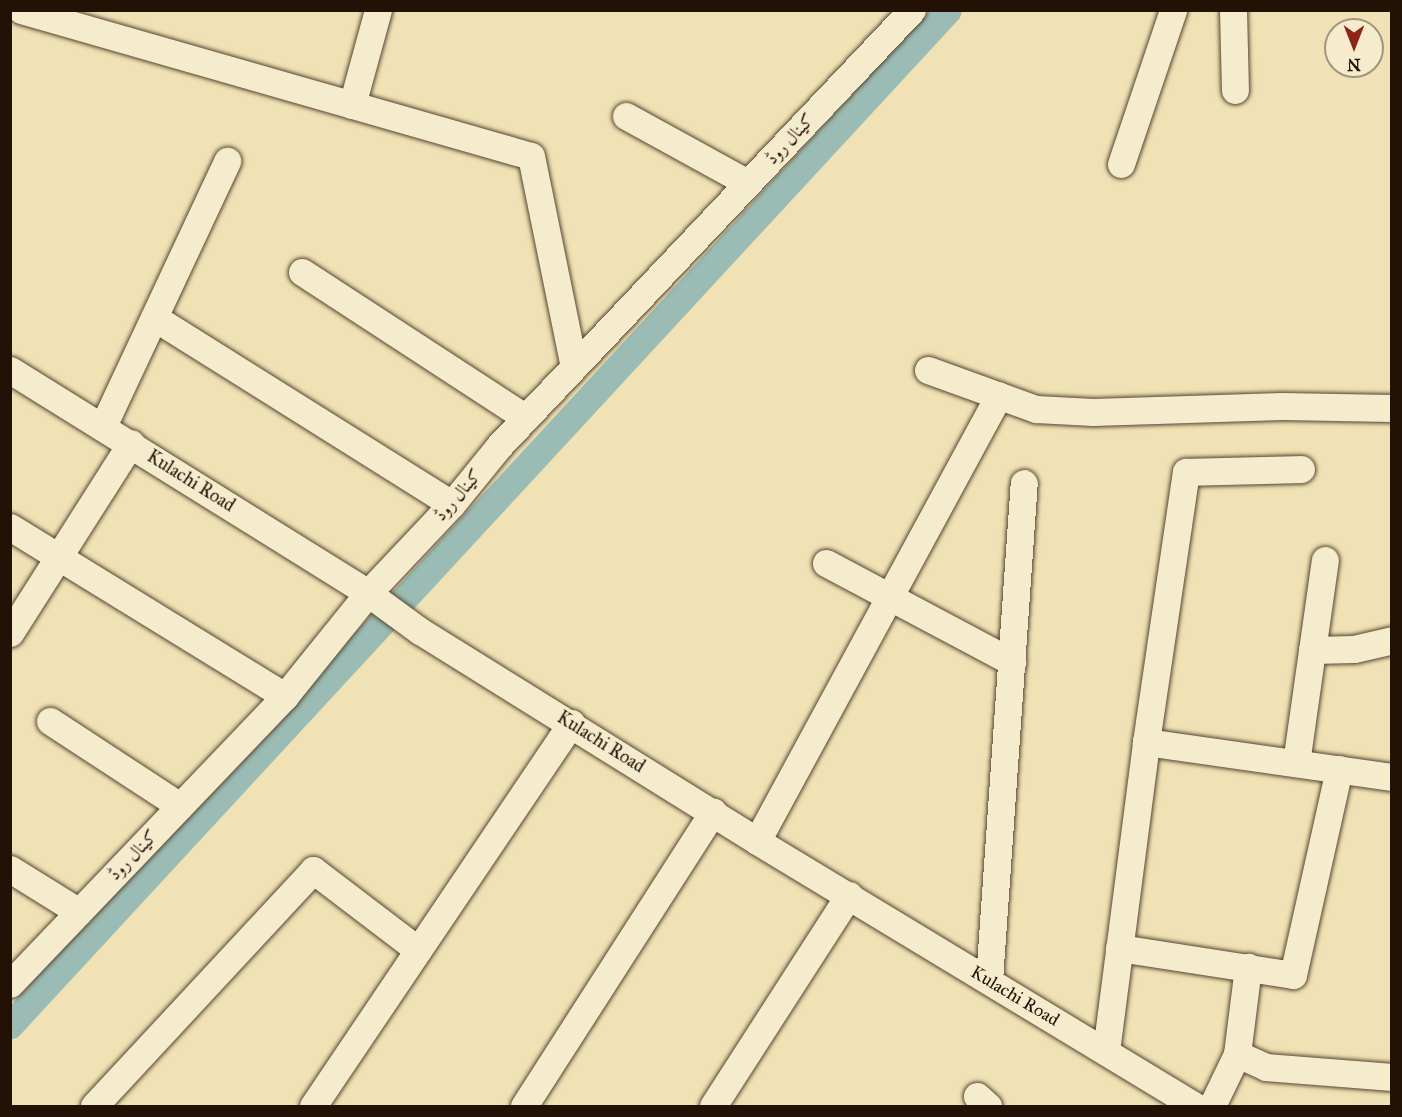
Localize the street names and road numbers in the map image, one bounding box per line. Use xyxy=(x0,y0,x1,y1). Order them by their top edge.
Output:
street label: کینال روڈ xyxy=(761,109,819,169)
street label: Kulachi Road xyxy=(143,446,239,516)
street label: کینال روڈ xyxy=(430,465,486,525)
street label: Kulachi Road xyxy=(553,707,649,777)
street label: کینال روڈ xyxy=(104,825,162,885)
street label: Kulachi Road xyxy=(967,961,1063,1031)

